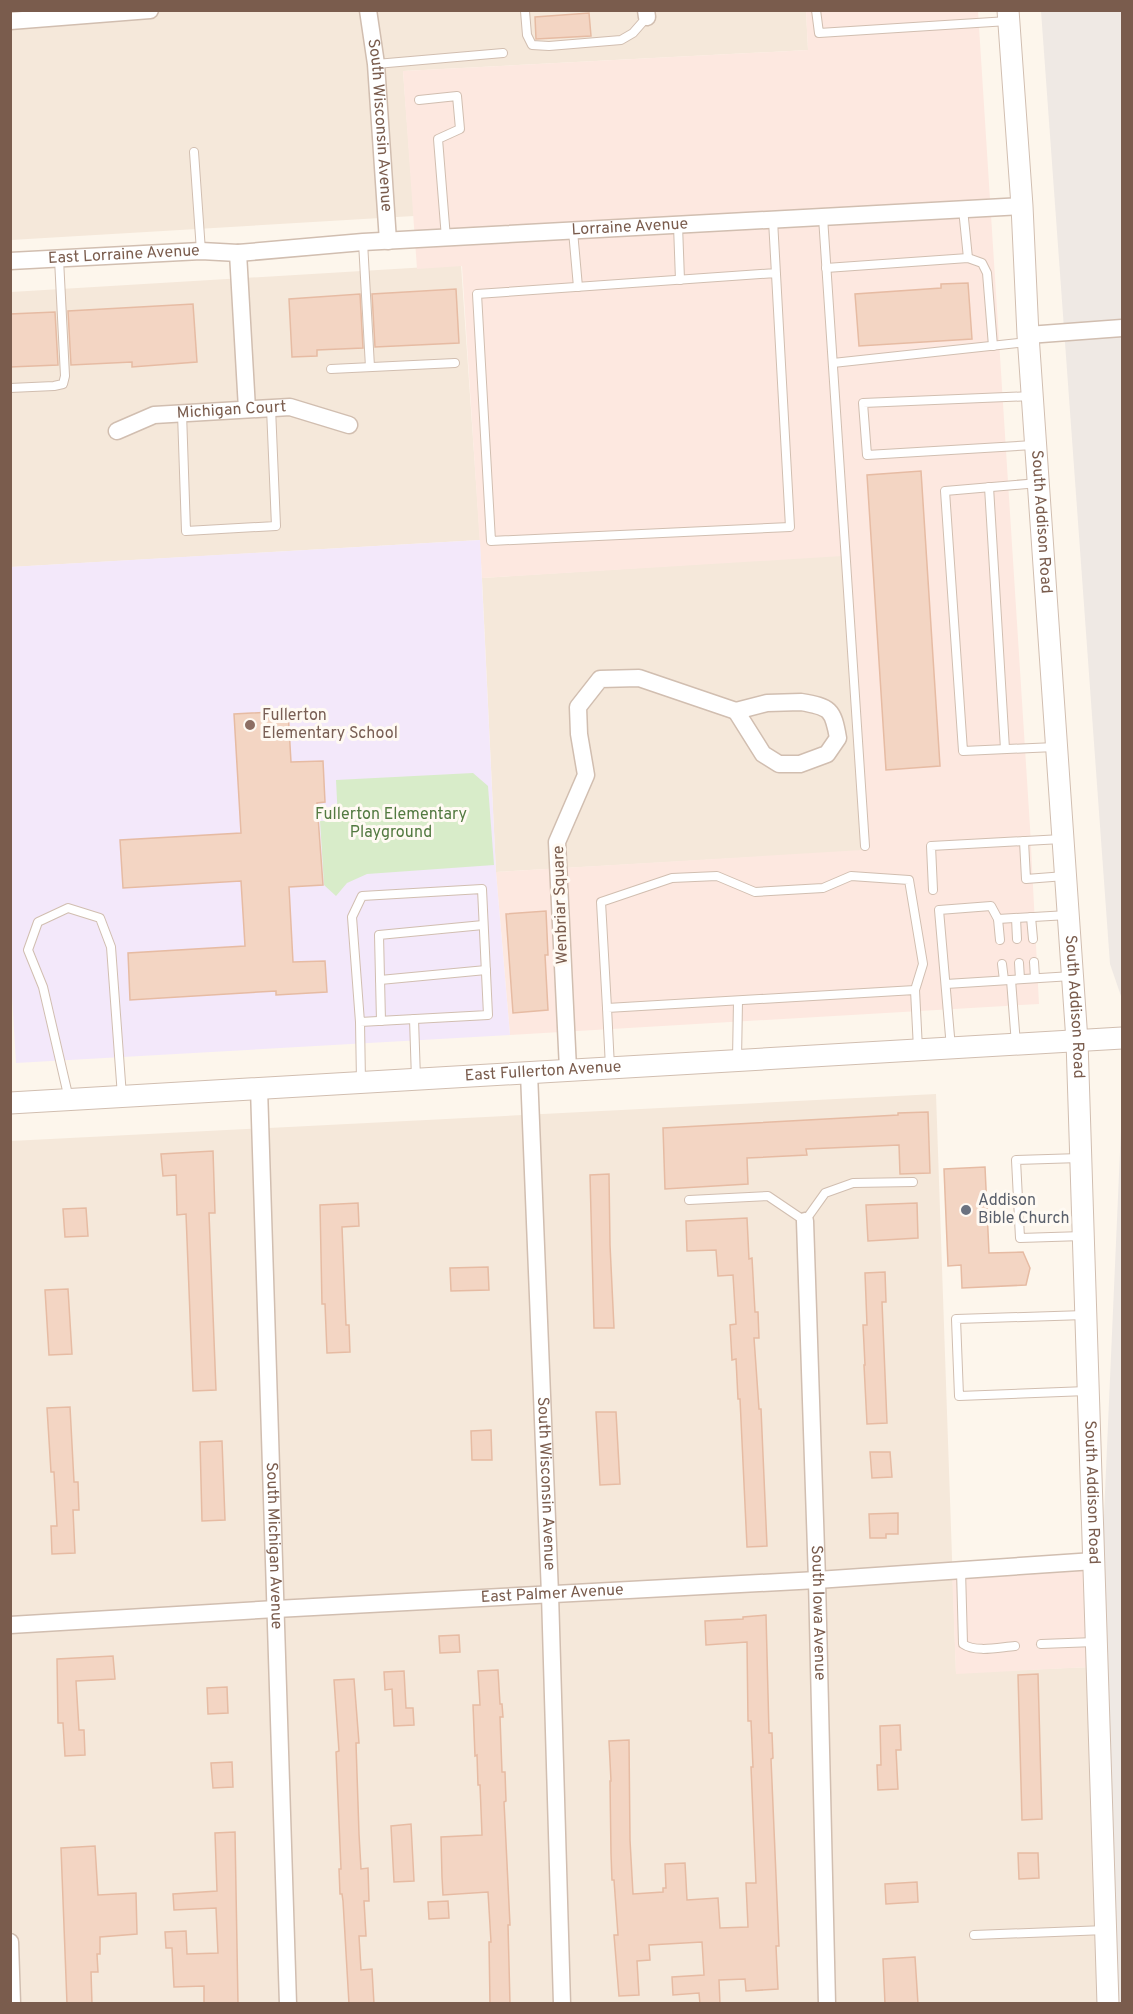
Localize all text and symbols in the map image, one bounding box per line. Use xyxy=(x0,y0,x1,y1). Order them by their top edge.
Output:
street label: South Wisconsin Avenue xyxy=(362,37,396,213)
street label: Lorraine Avenue xyxy=(571,214,689,241)
street label: East Lorraine Avenue xyxy=(47,241,200,269)
street label: Michigan Court xyxy=(176,397,287,424)
street label: South Addison Road xyxy=(1026,449,1056,594)
place label: Fullerton Elementary School xyxy=(262,706,398,744)
marker: Fullerton Elementary School xyxy=(243,718,257,732)
park label: Fullerton Elementary Playground xyxy=(315,805,467,843)
street label: Wenbriar Square xyxy=(549,845,573,965)
street label: South Addison Road xyxy=(1060,934,1088,1079)
street label: East Fullerton Avenue xyxy=(464,1057,622,1086)
place label: Addison Bible Church xyxy=(978,1191,1069,1229)
marker: Addison Bible Church xyxy=(959,1203,973,1217)
street label: South Wisconsin Avenue xyxy=(532,1397,559,1571)
street label: South Addison Road xyxy=(1079,1420,1104,1565)
street label: South Michigan Avenue xyxy=(261,1462,286,1630)
street label: South Iowa Avenue xyxy=(806,1545,829,1681)
street label: East Palmer Avenue xyxy=(480,1580,624,1608)

